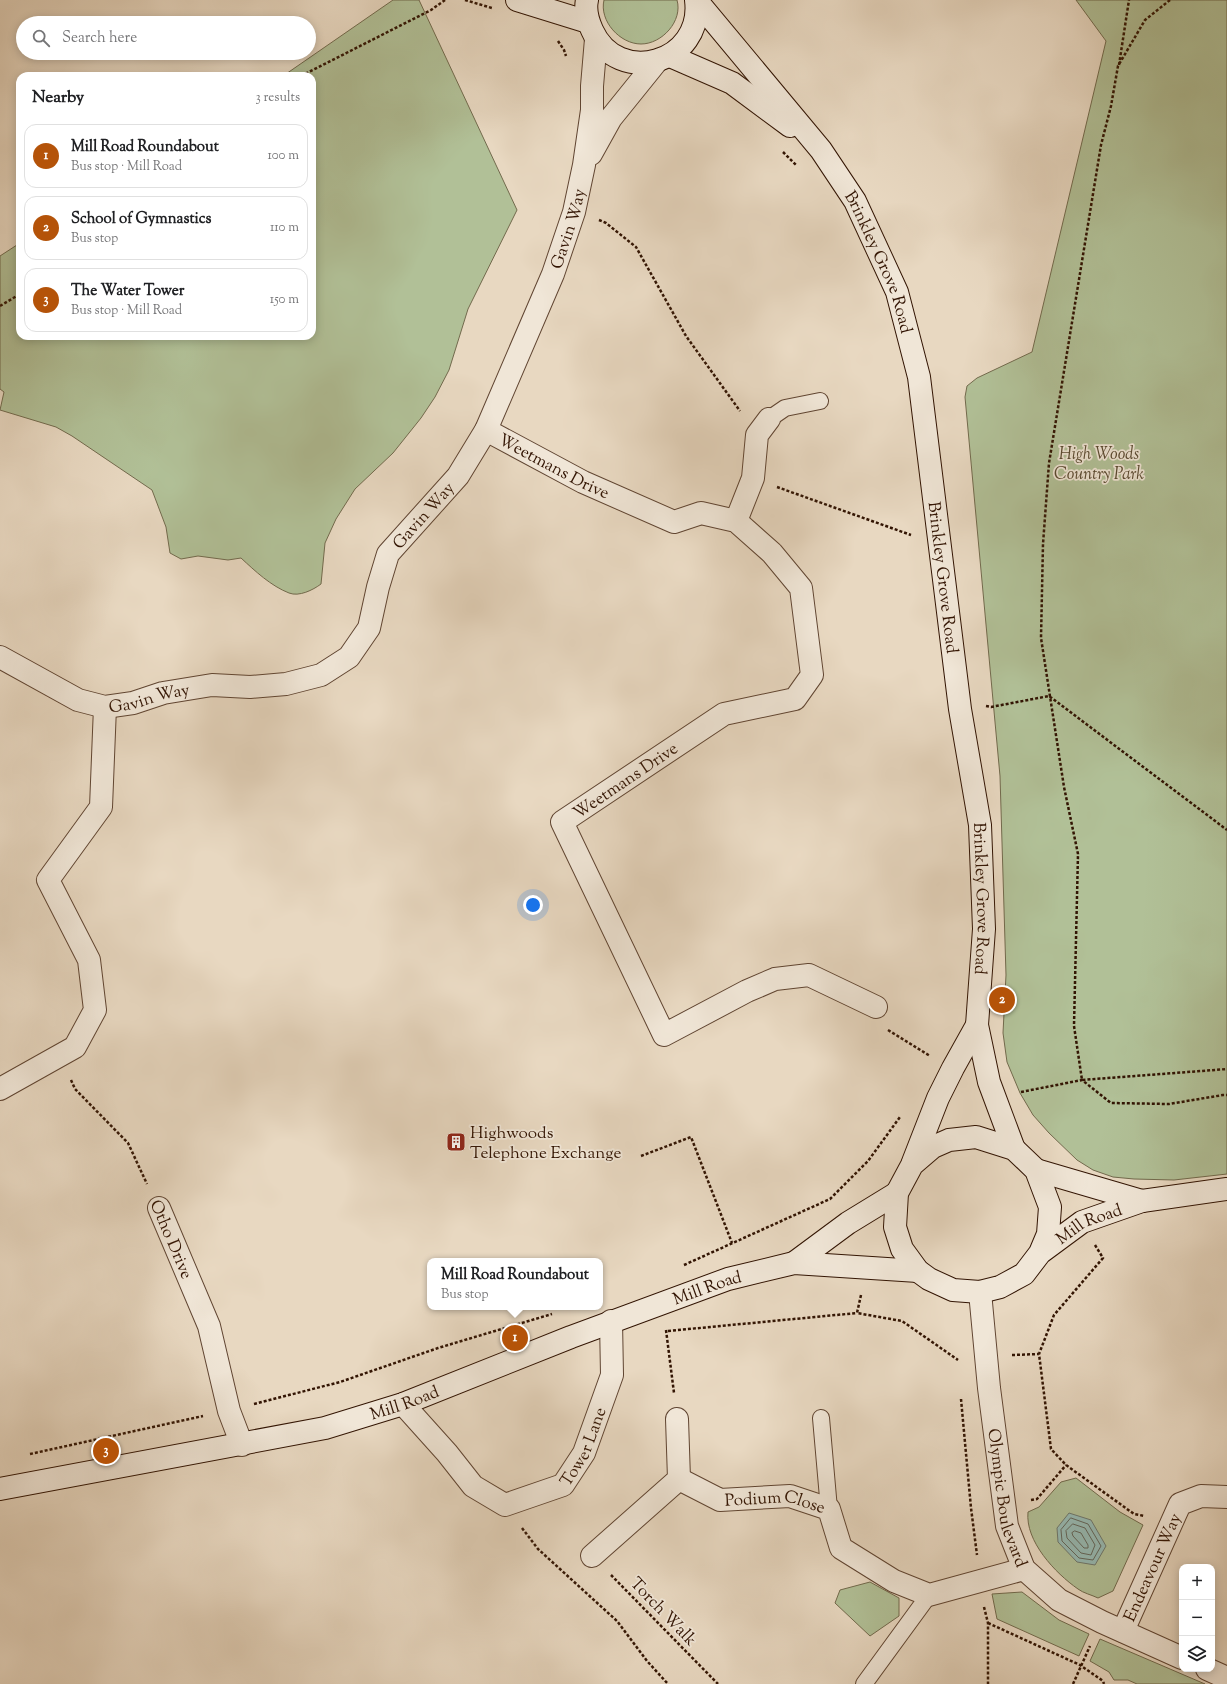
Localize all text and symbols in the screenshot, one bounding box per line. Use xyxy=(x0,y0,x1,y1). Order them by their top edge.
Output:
search box xyxy=(16,16,316,60)
icon: search xyxy=(30,27,52,49)
text: Search here xyxy=(62,28,137,49)
text: Nearby xyxy=(32,86,84,110)
text: 3 results xyxy=(255,89,300,107)
text: Mill Road Roundabout xyxy=(71,137,219,158)
text: 1 xyxy=(44,147,48,165)
text: 100 m xyxy=(267,147,299,165)
text: Bus stop · Mill Road xyxy=(71,158,182,176)
street label: Gavin Way xyxy=(546,186,593,273)
street label: Brinkley Grove Road xyxy=(837,187,917,337)
text: School of Gymnastics xyxy=(71,209,211,230)
text: 2 xyxy=(43,219,49,237)
text: 110 m xyxy=(270,219,299,237)
text: Bus stop xyxy=(71,230,118,248)
text: The Water Tower xyxy=(71,281,184,302)
text: 3 xyxy=(43,291,49,309)
text: 150 m xyxy=(270,291,299,309)
text: Bus stop · Mill Road xyxy=(71,302,182,320)
street label: Weetmans Drive xyxy=(493,429,613,506)
park label: High Woods Country Park xyxy=(1054,443,1144,487)
street label: Gavin Way xyxy=(388,477,461,555)
street label: Brinkley Grove Road xyxy=(920,500,963,655)
street label: Gavin Way xyxy=(107,679,192,720)
street label: Weetmans Drive xyxy=(569,738,683,826)
street label: Brinkley Grove Road xyxy=(966,822,994,976)
your location xyxy=(523,895,543,915)
pin: 2 xyxy=(989,985,1015,1015)
place label: Highwoods Telephone Exchange xyxy=(470,1122,621,1166)
building icon: Highwoods Telephone Exchange xyxy=(445,1131,467,1153)
street label: Otho Drive xyxy=(143,1196,198,1283)
street label: Mill Road xyxy=(1052,1199,1126,1251)
popup xyxy=(427,1258,603,1310)
text: Mill Road Roundabout xyxy=(441,1265,589,1286)
street label: Mill Road xyxy=(670,1266,745,1312)
text: Bus stop xyxy=(441,1286,488,1304)
pin: 1 xyxy=(502,1323,528,1353)
street label: Mill Road xyxy=(367,1381,444,1427)
street label: Tower Lane xyxy=(555,1404,613,1492)
street label: Olympic Boulevard xyxy=(980,1427,1032,1572)
pin: 3 xyxy=(93,1436,119,1466)
street label: Podium Close xyxy=(724,1485,828,1521)
street label: Endeavour Way xyxy=(1119,1509,1189,1626)
map controls xyxy=(1179,1564,1215,1672)
button: + xyxy=(1179,1564,1215,1600)
street label: Torch Walk xyxy=(624,1573,701,1652)
button: − xyxy=(1179,1600,1215,1636)
button: layers xyxy=(1179,1636,1215,1672)

